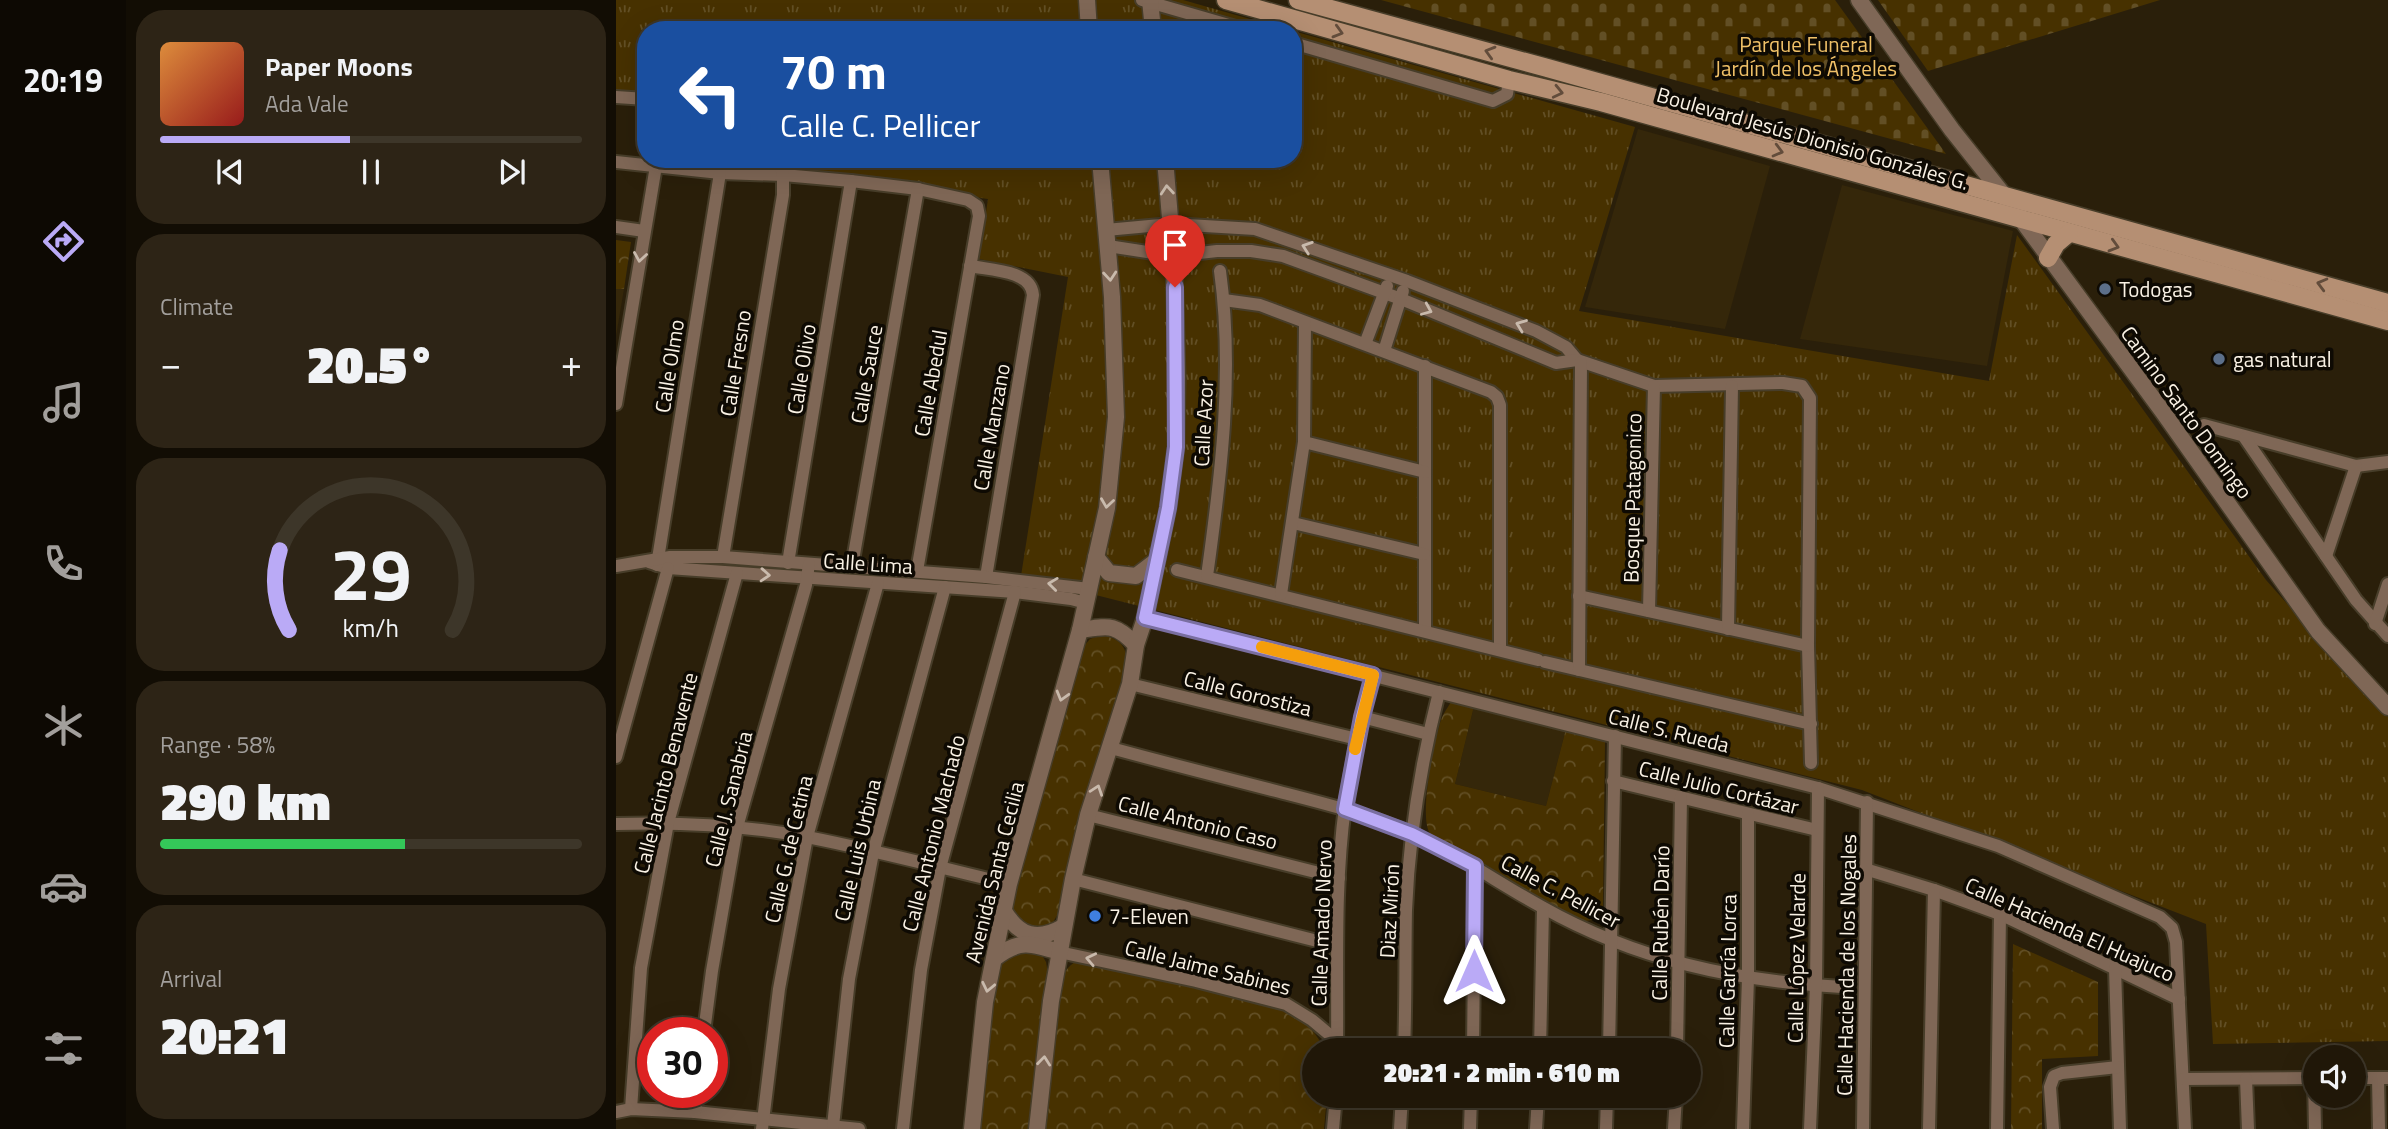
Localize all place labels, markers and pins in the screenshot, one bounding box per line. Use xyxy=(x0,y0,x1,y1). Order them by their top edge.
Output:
pin xyxy=(1145,215,1205,287)
place label: Todogas xyxy=(2119,273,2193,305)
marker: Todogas xyxy=(2097,281,2113,297)
place label: gas natural xyxy=(2233,343,2332,375)
marker: gas natural xyxy=(2211,351,2227,367)
place label: 7-Eleven xyxy=(1109,900,1189,932)
marker: 7-Eleven xyxy=(1087,908,1103,924)

